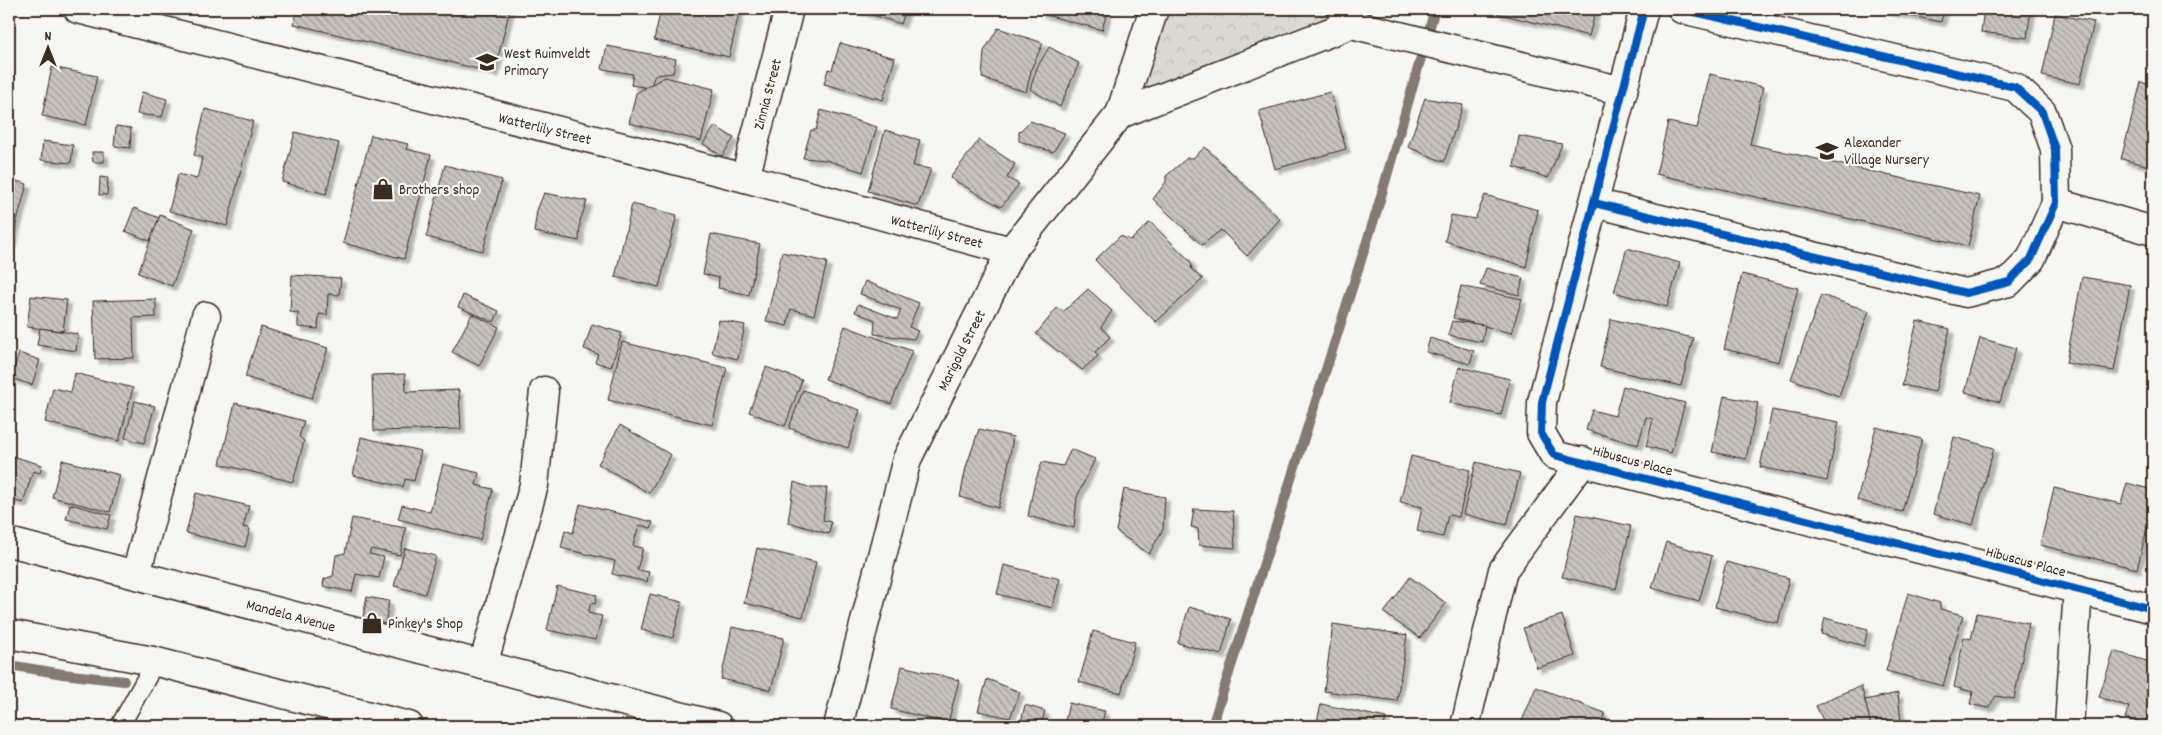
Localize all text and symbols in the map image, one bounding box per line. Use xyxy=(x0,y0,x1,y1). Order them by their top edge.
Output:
north arrow xyxy=(22,22,72,72)
text: N xyxy=(45,27,52,47)
place label: West Ruimveldt Primary xyxy=(504,44,591,83)
school or university icon: West Ruimveldt Primary xyxy=(474,49,500,75)
street label: Zinnia Street xyxy=(749,56,789,133)
street label: Watterlily Street xyxy=(496,108,594,152)
place label: Alexander Village Nursery xyxy=(1844,133,1930,172)
school or university icon: Alexander Village Nursery xyxy=(1814,138,1840,164)
shop icon: Brothers shop xyxy=(370,176,396,202)
place label: Brothers shop xyxy=(399,180,480,202)
street label: Watterlily Street xyxy=(888,210,986,256)
street label: Marigold Street xyxy=(933,306,993,395)
street label: Hibuscus Place xyxy=(1590,441,1675,483)
street label: Hibuscus Place xyxy=(1983,542,2068,584)
street label: Mandela Avenue xyxy=(243,594,338,639)
shop icon: Pinkey's Shop xyxy=(359,610,385,636)
place label: Pinkey's Shop xyxy=(388,614,463,636)

